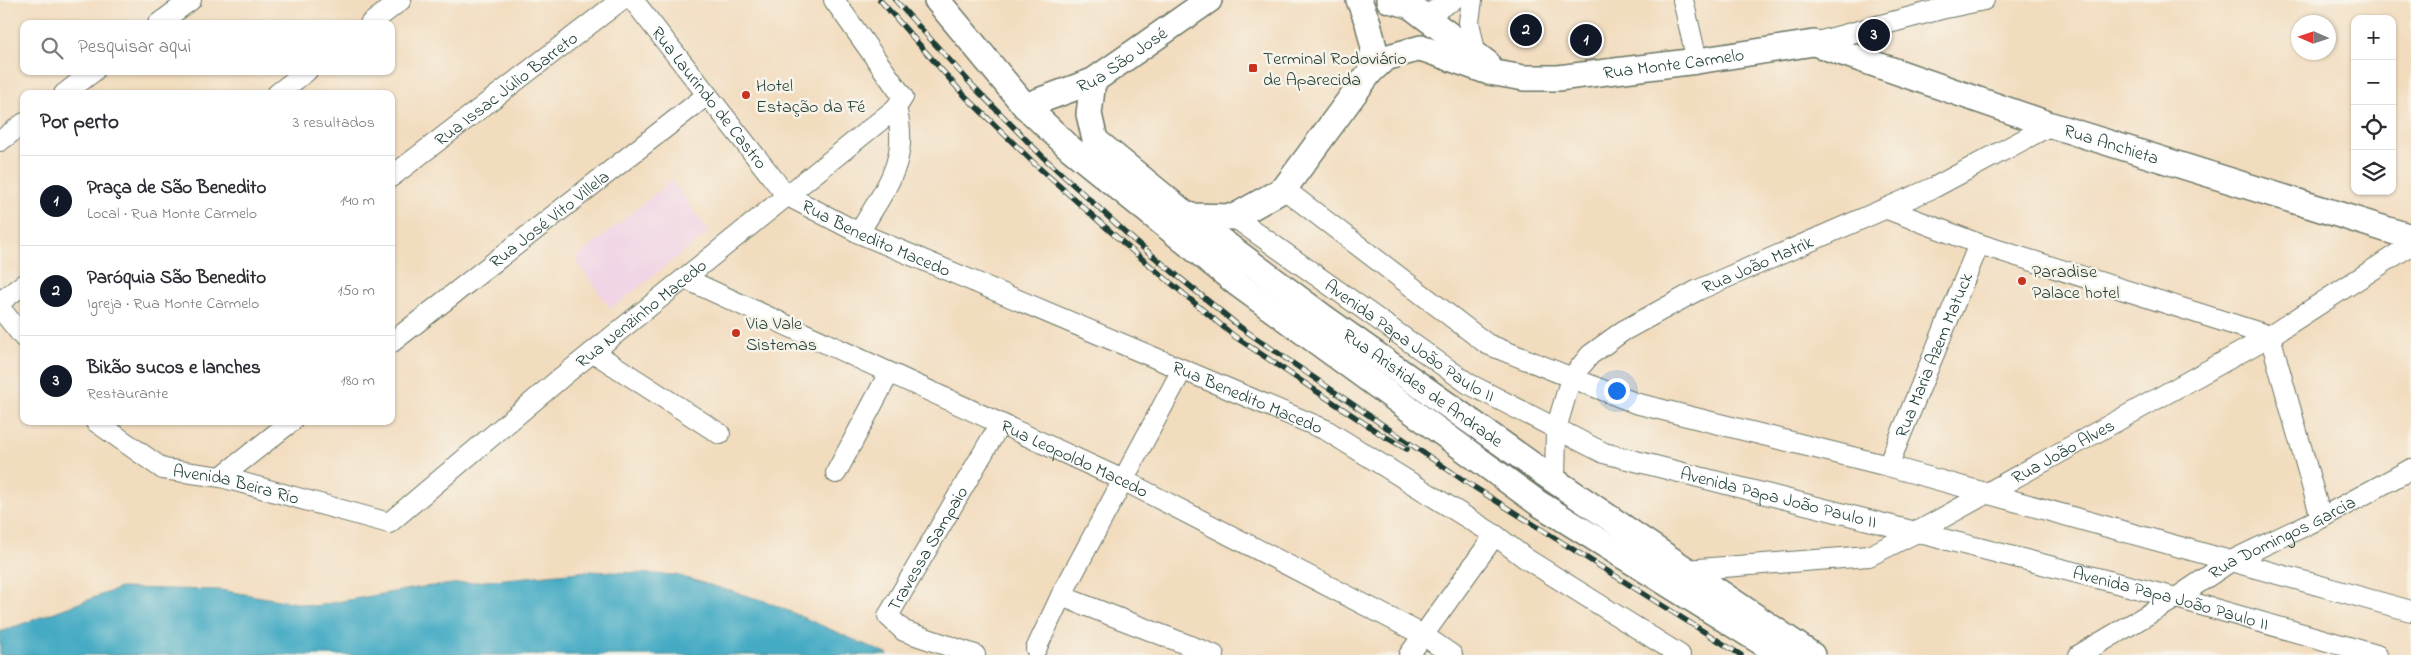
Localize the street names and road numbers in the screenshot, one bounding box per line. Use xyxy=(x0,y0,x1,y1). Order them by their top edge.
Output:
street label: Rua São José xyxy=(1074,21,1174,101)
street label: Rua Laurindo de Castro xyxy=(644,22,772,176)
street label: Rua Issac Júlio Barreto xyxy=(430,26,584,154)
street label: Rua Monte Carmelo xyxy=(1602,43,1746,87)
street label: Rua Anchieta xyxy=(2060,119,2162,173)
street label: Rua José Vito Villela xyxy=(485,165,616,276)
street label: Rua Benedito Macedo xyxy=(796,194,954,285)
street label: Rua João Matrik xyxy=(1698,230,1818,302)
street label: Rua Nenzinho Macedo xyxy=(571,254,714,376)
street label: Rua Maria Azem Matuck xyxy=(1890,269,1981,442)
street label: Avenida Papa João Paulo II xyxy=(1318,274,1499,410)
street label: Rua Aristides de Andrade xyxy=(1336,323,1508,456)
street label: Rua Benedito Macedo xyxy=(1168,356,1326,442)
street label: Rua Leopoldo Macedo xyxy=(996,414,1152,506)
street label: Rua João Alves xyxy=(2007,414,2120,492)
street label: Avenida Beira Rio xyxy=(171,460,302,513)
street label: Avenida Papa João Paulo II xyxy=(1677,462,1879,537)
street label: Travessa Sampaio xyxy=(882,482,976,617)
street label: Rua Domingos Garcia xyxy=(2204,490,2361,587)
street label: Avenida Papa João Paulo II xyxy=(2070,561,2271,639)

